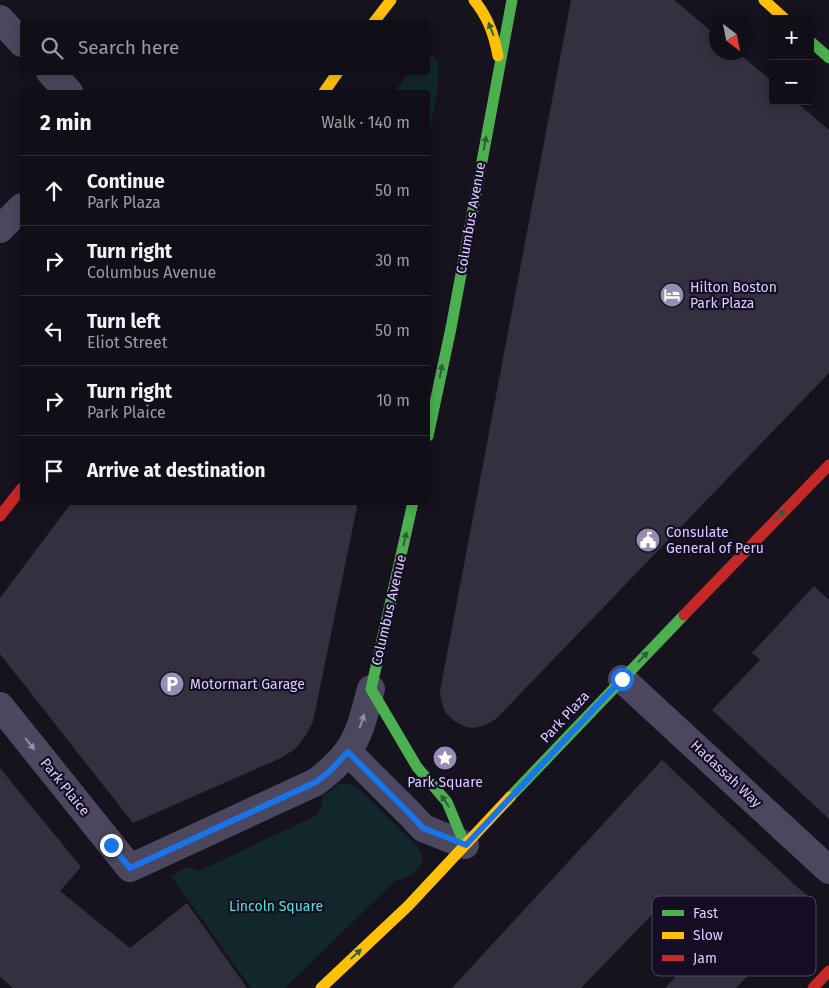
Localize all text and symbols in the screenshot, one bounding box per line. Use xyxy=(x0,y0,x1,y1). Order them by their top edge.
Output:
north arrow xyxy=(709,15,754,60)
map controls xyxy=(769,15,814,105)
button: + xyxy=(769,15,814,60)
search box xyxy=(20,20,430,75)
one-way arrow xyxy=(487,21,495,36)
icon: search xyxy=(38,34,66,62)
text: Search here xyxy=(78,36,179,59)
button: − xyxy=(769,60,814,105)
text: 2 min xyxy=(40,110,92,136)
text: Walk · 140 m xyxy=(321,113,410,132)
one-way arrow xyxy=(481,135,489,151)
street label: Columbus Avenue xyxy=(453,161,489,275)
text: Continue xyxy=(87,170,165,193)
icon: ahead xyxy=(40,177,68,205)
text: 50 m xyxy=(375,181,410,200)
text: Park Plaza xyxy=(87,193,161,212)
text: Turn right xyxy=(87,240,172,263)
icon: right xyxy=(40,247,68,275)
text: 30 m xyxy=(375,251,410,270)
text: Columbus Avenue xyxy=(87,263,216,282)
place label: Hilton Boston Park Plaza xyxy=(690,279,777,312)
hotel icon: Hilton Boston Park Plaza xyxy=(659,282,685,308)
text: Turn left xyxy=(87,310,161,333)
icon: left xyxy=(40,317,68,345)
text: 50 m xyxy=(375,321,410,340)
text: Eliot Street xyxy=(87,333,167,352)
one-way arrow xyxy=(438,363,446,379)
text: Turn right xyxy=(87,380,172,403)
icon: right xyxy=(40,387,68,415)
text: 10 m xyxy=(376,391,410,410)
text: Park Plaice xyxy=(87,403,166,422)
icon: arrive xyxy=(40,457,68,485)
text: Arrive at destination xyxy=(87,459,266,482)
one-way arrow xyxy=(774,510,786,522)
place label: Consulate General of Peru xyxy=(666,524,764,557)
public building icon: Consulate General of Peru xyxy=(635,527,661,553)
one-way arrow xyxy=(401,530,409,546)
street label: Columbus Avenue xyxy=(368,553,410,667)
one-way arrow xyxy=(637,652,649,664)
route start xyxy=(611,668,634,691)
parking icon: Motormart Garage xyxy=(159,671,185,697)
place label: Motormart Garage xyxy=(190,676,305,693)
street label: Park Plaza xyxy=(537,688,593,746)
one-way arrow xyxy=(359,714,366,729)
one-way arrow xyxy=(25,737,36,750)
street label: Hadassah Way xyxy=(687,737,765,811)
place icon: Park Square xyxy=(432,745,458,771)
street label: Park Plaice xyxy=(37,755,93,819)
place label: Park Square xyxy=(407,774,483,791)
one-way arrow xyxy=(441,794,450,808)
route end xyxy=(100,834,123,857)
legend xyxy=(652,896,816,976)
park label: Lincoln Square xyxy=(229,898,323,915)
text: Fast xyxy=(693,905,719,922)
text: Slow xyxy=(693,927,723,944)
one-way arrow xyxy=(350,948,362,960)
text: Jam xyxy=(693,950,717,967)

